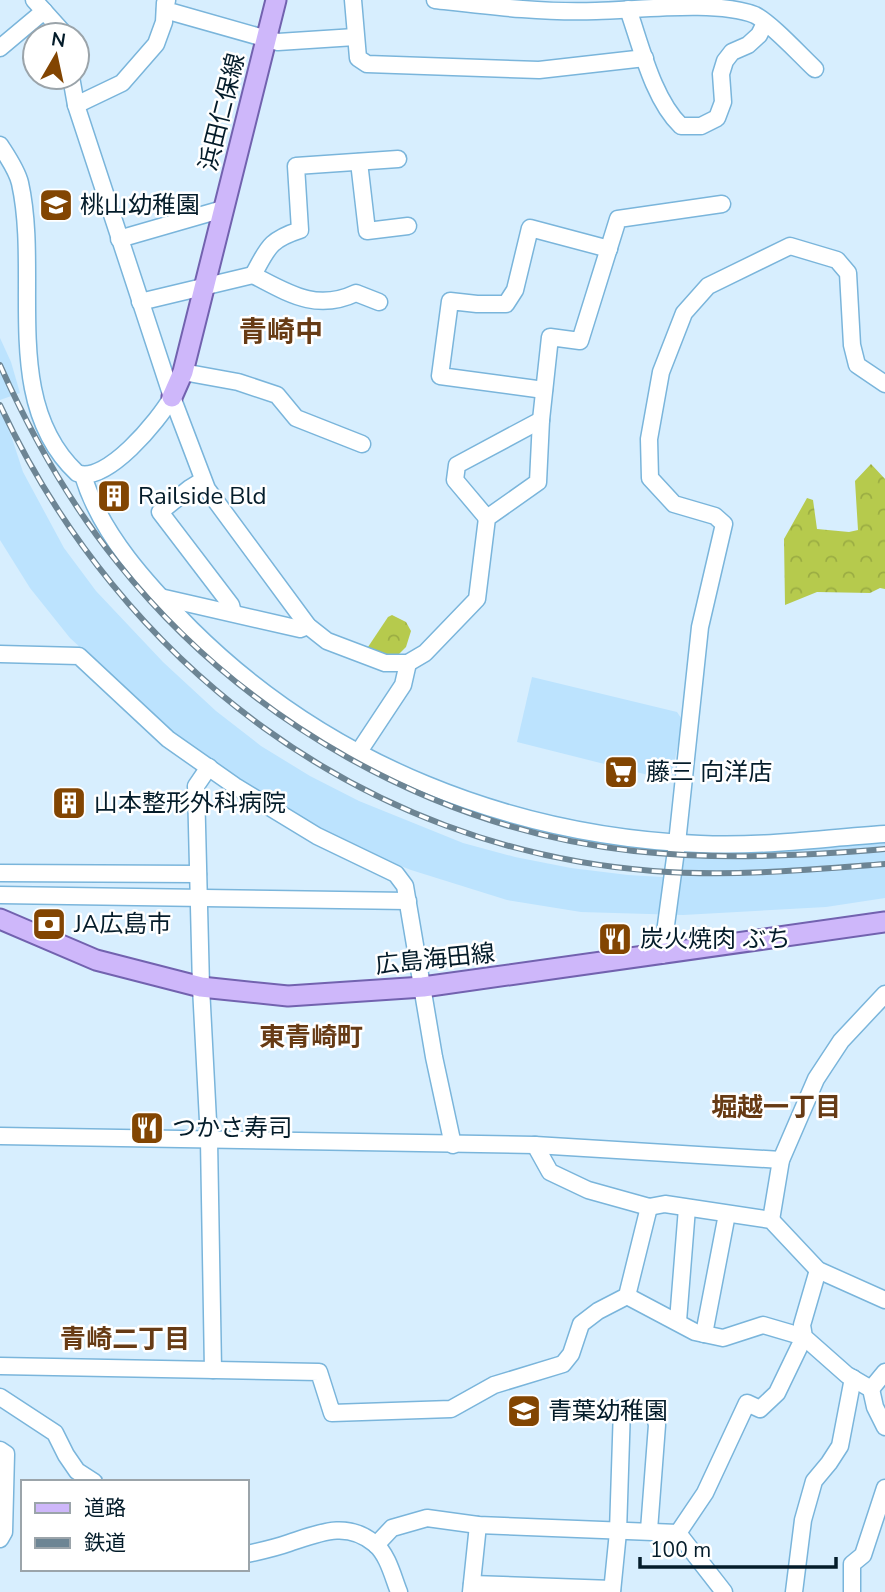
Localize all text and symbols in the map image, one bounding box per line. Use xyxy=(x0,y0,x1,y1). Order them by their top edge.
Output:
north arrow xyxy=(21,21,91,91)
text: N xyxy=(49,26,68,54)
street label: 浜田仁保線 xyxy=(192,50,252,174)
school or university icon: 桃山幼稚園 xyxy=(37,186,75,224)
place label: 桃山幼稚園 xyxy=(80,189,200,221)
district label: 青崎中 xyxy=(239,313,323,351)
building icon: Railside Bld xyxy=(95,477,133,515)
place label: Railside Bld xyxy=(138,480,267,512)
supermarket icon: 藤三 向洋店 xyxy=(602,753,640,791)
place label: 藤三 向洋店 xyxy=(646,756,772,788)
building icon: 山本整形外科病院 xyxy=(50,784,88,822)
place label: 山本整形外科病院 xyxy=(94,787,286,819)
bank icon: JA広島市 xyxy=(30,905,68,943)
place label: JA広島市 xyxy=(73,908,171,940)
restaurant icon: 炭火焼肉 ぶち xyxy=(596,920,634,958)
place label: 炭火焼肉 ぶち xyxy=(640,923,790,955)
street label: 広島海田線 xyxy=(374,937,496,981)
district label: 東青崎町 xyxy=(259,1020,363,1055)
district label: 堀越一丁目 xyxy=(711,1090,841,1125)
restaurant icon: つかさ寿司 xyxy=(128,1109,166,1147)
place label: つかさ寿司 xyxy=(172,1112,292,1144)
district label: 青崎二丁目 xyxy=(60,1322,190,1357)
school or university icon: 青葉幼稚園 xyxy=(505,1392,543,1430)
place label: 青葉幼稚園 xyxy=(548,1395,668,1427)
legend xyxy=(21,1480,248,1571)
text: 道路 xyxy=(84,1494,126,1522)
scale bar xyxy=(640,1526,836,1570)
text: 鉄道 xyxy=(84,1529,126,1557)
text: 100 m xyxy=(650,1536,711,1564)

